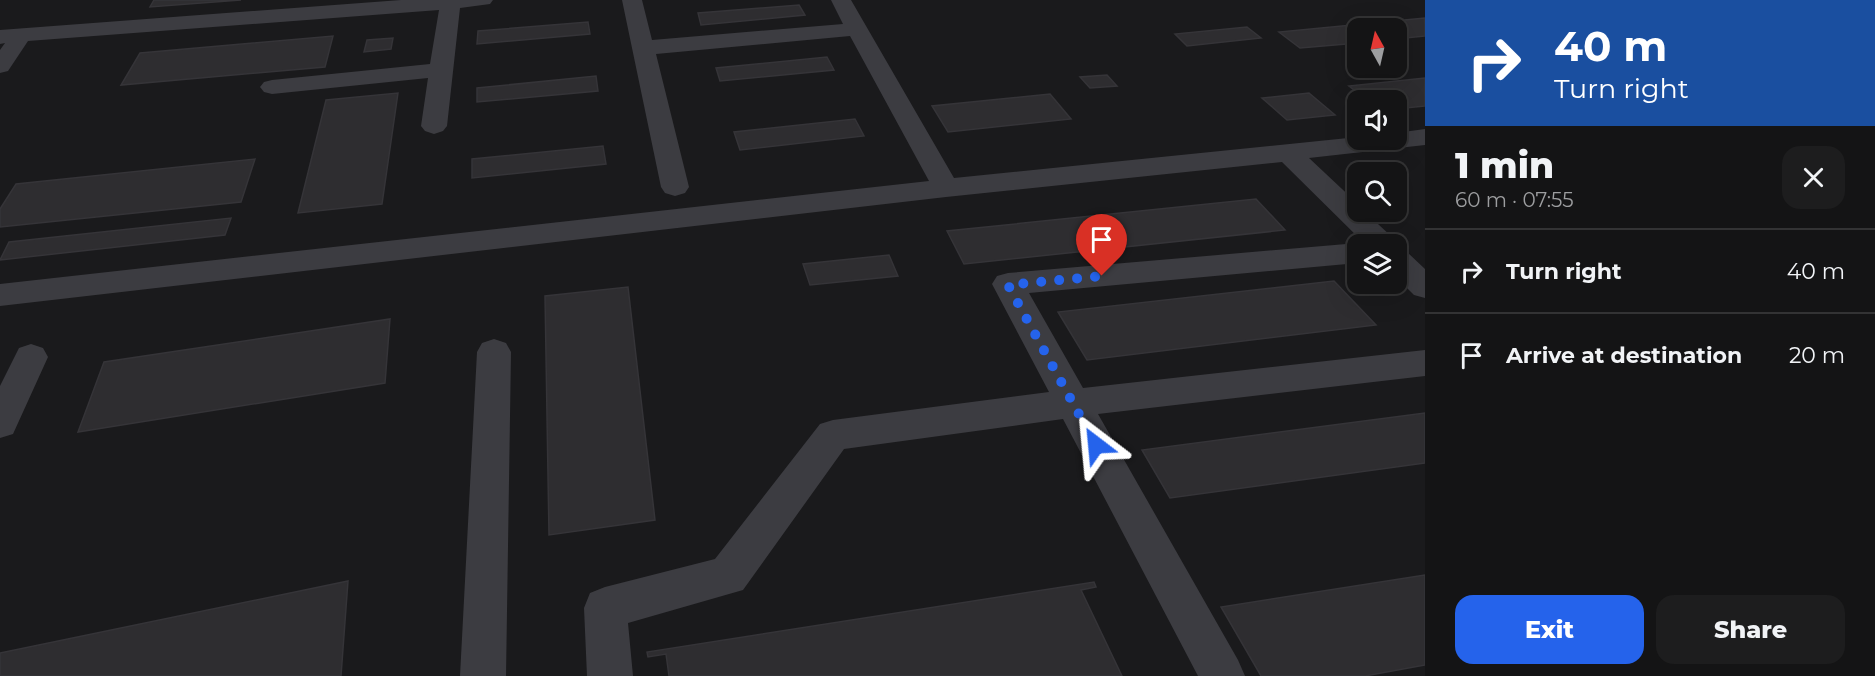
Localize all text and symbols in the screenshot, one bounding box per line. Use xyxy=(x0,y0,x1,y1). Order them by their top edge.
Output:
north arrow xyxy=(1347,18,1407,78)
map controls xyxy=(1347,18,1407,294)
text: 40 m xyxy=(1554,20,1667,72)
icon: right xyxy=(1455,24,1533,102)
text: Turn right xyxy=(1554,72,1689,105)
button: sound xyxy=(1347,90,1407,150)
text: 1 min xyxy=(1455,143,1554,187)
button: close xyxy=(1782,146,1845,209)
button: search xyxy=(1347,162,1407,222)
text: 60 m · 07:55 xyxy=(1455,188,1574,212)
pin xyxy=(1076,214,1127,276)
icon: arrive xyxy=(1085,223,1118,256)
button: layers xyxy=(1347,234,1407,294)
icon: right xyxy=(1455,255,1488,288)
text: Turn right xyxy=(1506,258,1621,285)
text: 40 m xyxy=(1787,258,1845,285)
icon: arrive xyxy=(1455,339,1488,372)
text: Arrive at destination xyxy=(1506,342,1742,369)
text: 20 m xyxy=(1789,342,1845,369)
position arrow xyxy=(1064,413,1128,477)
button: Exit xyxy=(1455,595,1644,664)
button: Share xyxy=(1656,595,1845,664)

